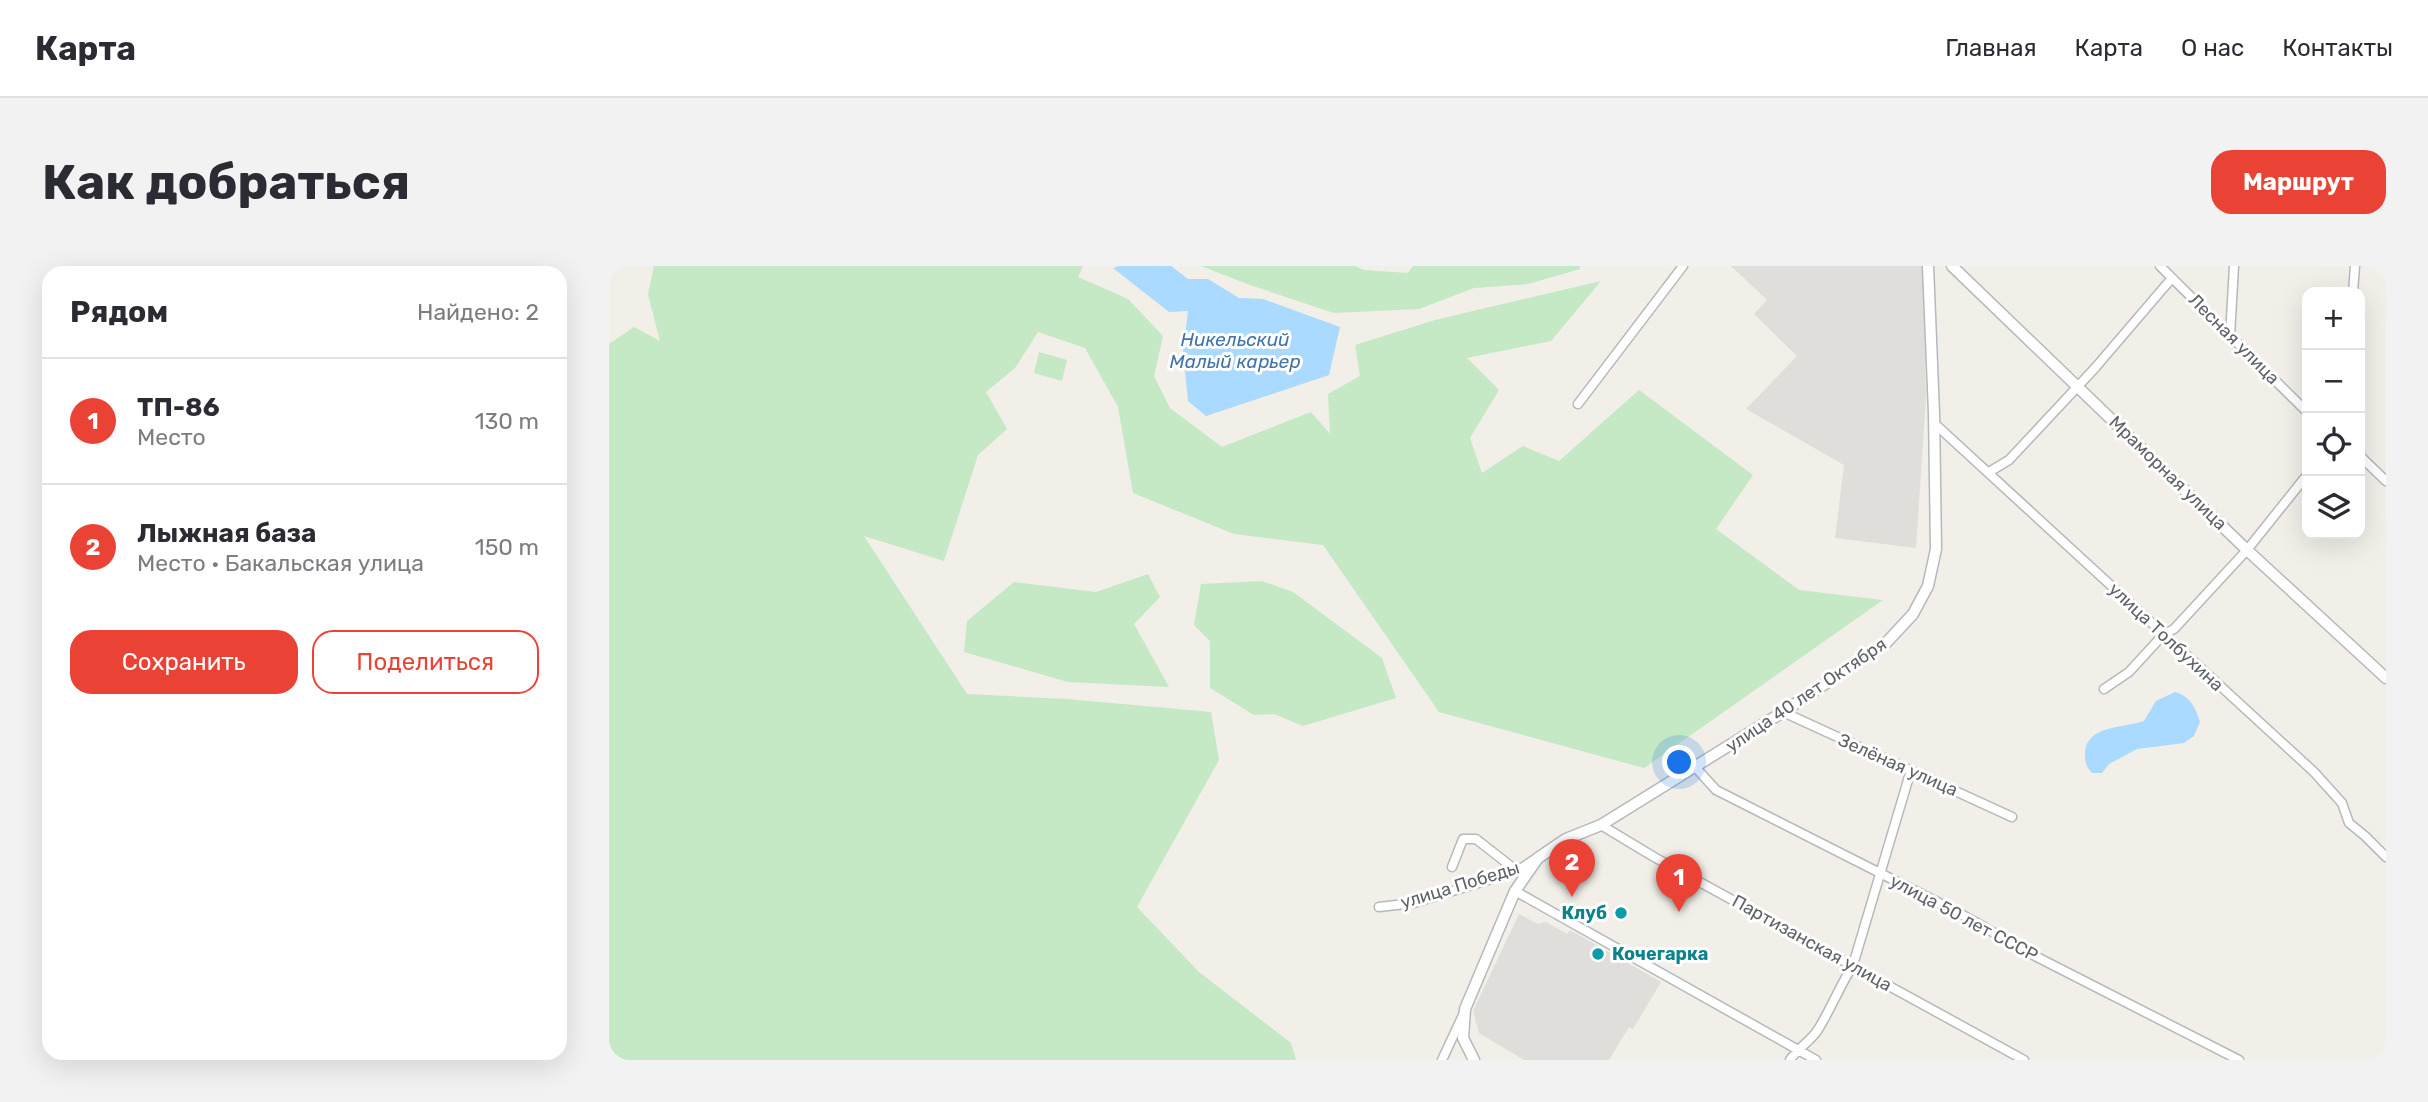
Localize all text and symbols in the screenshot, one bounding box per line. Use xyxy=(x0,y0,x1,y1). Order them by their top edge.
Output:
text: Карта xyxy=(35,29,136,68)
text: Главная xyxy=(1945,34,2037,62)
text: Карта xyxy=(2075,34,2143,62)
text: О нас xyxy=(2181,34,2244,62)
text: Контакты xyxy=(2282,34,2393,62)
button: Маршрут xyxy=(2211,150,2386,214)
text: Как добраться xyxy=(42,153,410,211)
map controls xyxy=(2302,287,2365,539)
button: + xyxy=(2302,287,2365,350)
street label: Лесная улица xyxy=(2184,289,2284,389)
text: Рядом xyxy=(70,294,168,330)
text: Найдено: 2 xyxy=(417,298,539,326)
water label: Никельский Малый карьер xyxy=(1170,328,1300,373)
button: − xyxy=(2302,350,2365,413)
text: ТП-86 xyxy=(137,392,220,423)
text: 1 xyxy=(87,407,99,435)
text: 130 m xyxy=(475,407,539,435)
street label: Мраморная улица xyxy=(2105,411,2231,535)
button: locate xyxy=(2302,413,2365,476)
text: Место xyxy=(137,423,206,451)
button: layers xyxy=(2302,476,2365,539)
text: Лыжная база xyxy=(137,518,316,549)
text: 2 xyxy=(86,533,100,561)
text: 150 m xyxy=(475,533,539,561)
text: Место · Бакальская улица xyxy=(137,549,424,577)
street label: улица Толбухина xyxy=(2104,578,2228,696)
button: Сохранить xyxy=(70,630,298,694)
button: Поделиться xyxy=(312,630,539,694)
street label: улица 40 лет Октября xyxy=(1721,633,1891,757)
street label: Зелёная улица xyxy=(1835,729,1961,801)
your location xyxy=(1662,745,1696,779)
pin: 2 xyxy=(1549,839,1595,897)
pin: 1 xyxy=(1656,854,1702,912)
street label: улица Победы xyxy=(1398,856,1522,914)
street label: улица 50 лет СССР xyxy=(1886,870,2042,966)
street label: Партизанская улица xyxy=(1728,890,1896,996)
place label: Клуб xyxy=(1561,902,1607,924)
marker: Клуб xyxy=(1613,905,1629,921)
place label: Кочегарка xyxy=(1612,943,1708,965)
marker: Кочегарка xyxy=(1590,946,1606,962)

